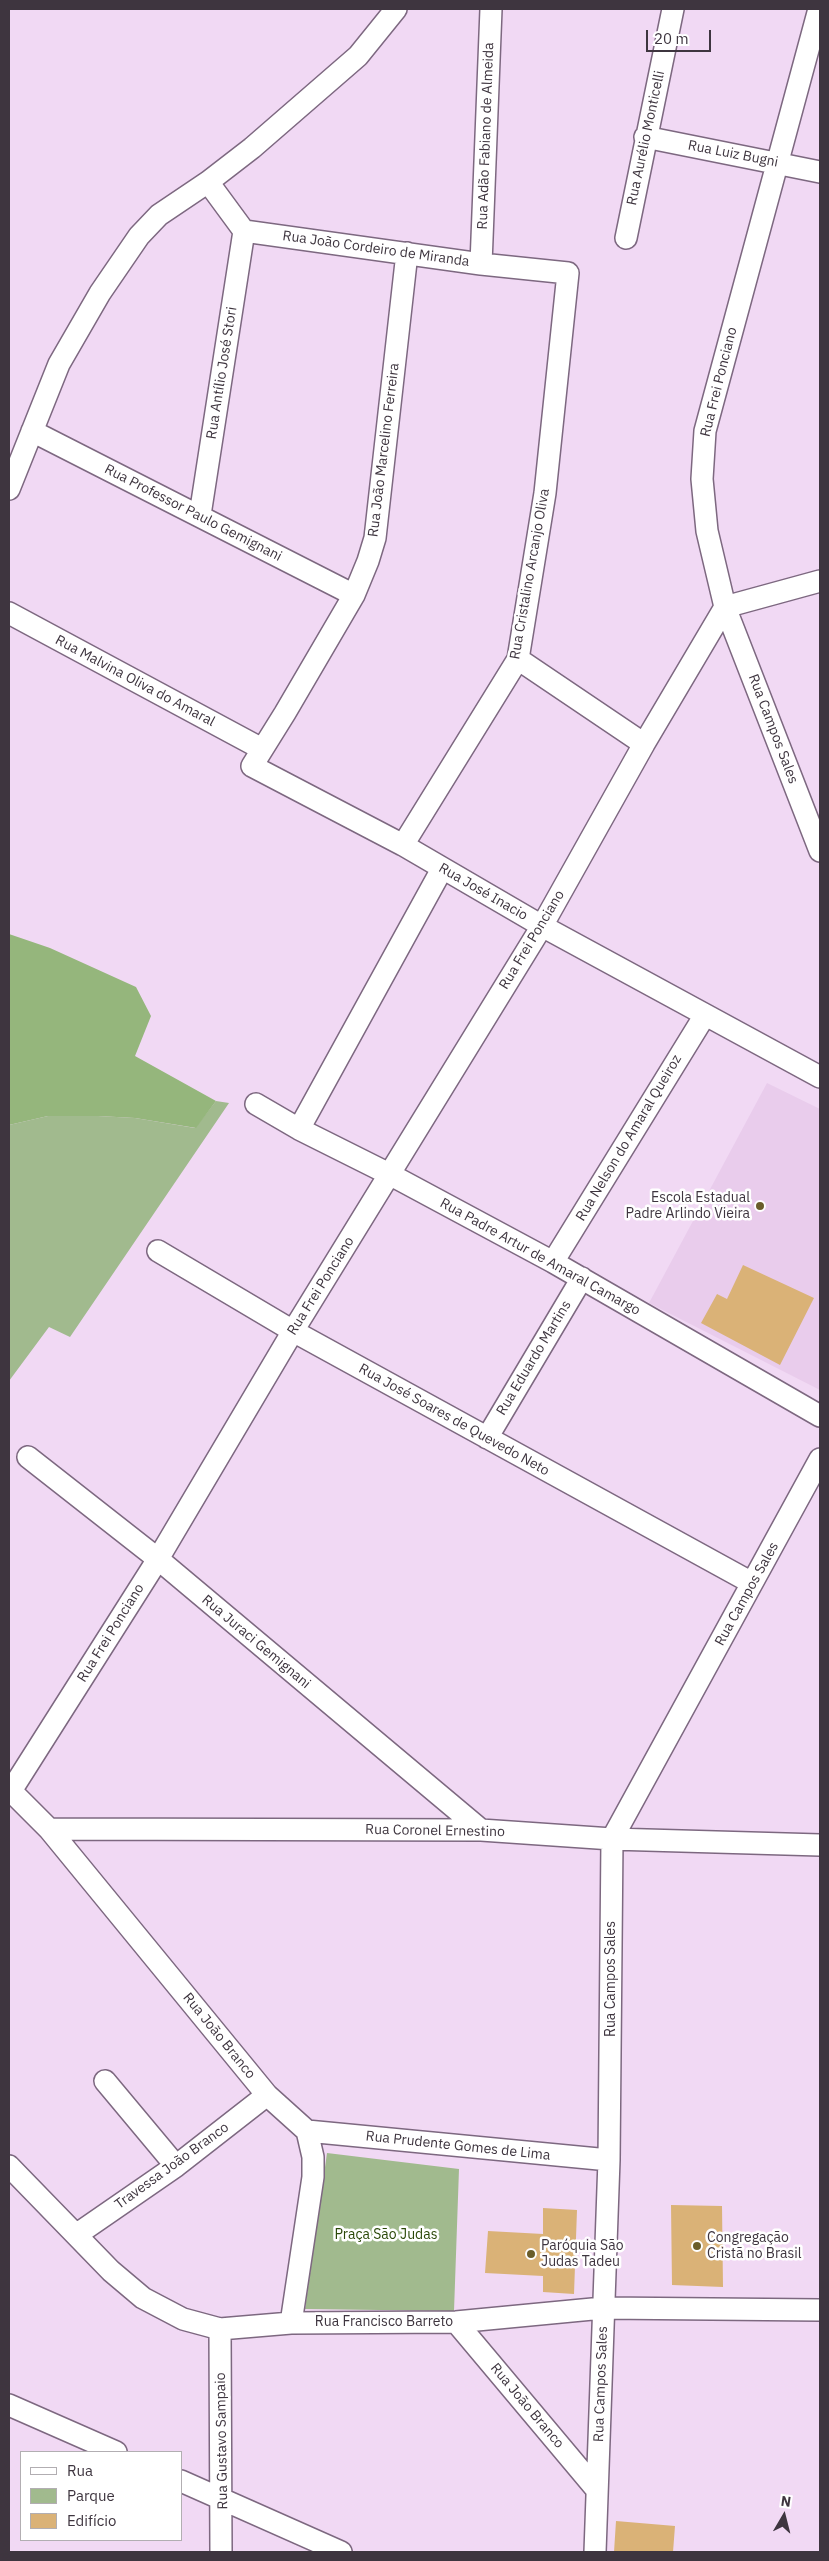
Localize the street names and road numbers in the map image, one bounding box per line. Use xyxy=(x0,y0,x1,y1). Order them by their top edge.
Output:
street label: Rua Adão Fabiano de Almeida xyxy=(474,42,498,230)
street label: Rua Aurélio Monticelli xyxy=(624,69,668,207)
street label: Rua Luiz Bugni xyxy=(686,137,780,171)
street label: Rua João Cordeiro de Miranda xyxy=(282,228,470,270)
street label: Rua Antílio José Stori xyxy=(203,306,241,440)
street label: Rua Frei Ponciano xyxy=(697,325,741,439)
street label: Rua João Marcelino Ferreira xyxy=(365,362,403,538)
street label: Rua Professor Paulo Gemignani xyxy=(101,461,285,565)
street label: Rua Cristalino Arcanjo Oliva xyxy=(507,487,553,661)
street label: Rua Malvina Oliva do Amaral xyxy=(52,632,218,730)
street label: Rua Campos Sales xyxy=(744,672,802,786)
street label: Rua José Inacio xyxy=(436,860,530,924)
street label: Rua Frei Ponciano xyxy=(496,887,568,993)
street label: Rua Nelson do Amaral Queiroz xyxy=(573,1052,685,1224)
street label: Rua Padre Artur de Amaral Camargo xyxy=(437,1195,643,1319)
street label: Rua Frei Ponciano xyxy=(284,1234,358,1338)
street label: Rua Eduardo Martins xyxy=(493,1298,575,1418)
street label: Rua José Soares de Quevedo Neto xyxy=(356,1360,552,1480)
street label: Rua Campos Sales xyxy=(712,1539,782,1649)
street label: Rua Frei Ponciano xyxy=(74,1581,148,1685)
street label: Rua Juraci Gemignani xyxy=(198,1592,314,1692)
street label: Rua Coronel Ernestino xyxy=(365,1821,505,1841)
street label: Rua Campos Sales xyxy=(603,1921,619,2037)
street label: Rua João Branco xyxy=(179,1990,259,2082)
street label: Travessa João Branco xyxy=(112,2119,232,2213)
street label: Rua Prudente Gomes de Lima xyxy=(365,2128,551,2164)
street label: Rua Francisco Barreto xyxy=(315,2314,453,2330)
street label: Rua Campos Sales xyxy=(591,2326,611,2442)
street label: Rua João Branco xyxy=(487,2360,567,2452)
street label: Rua Gustavo Sampaio xyxy=(212,2372,232,2510)

